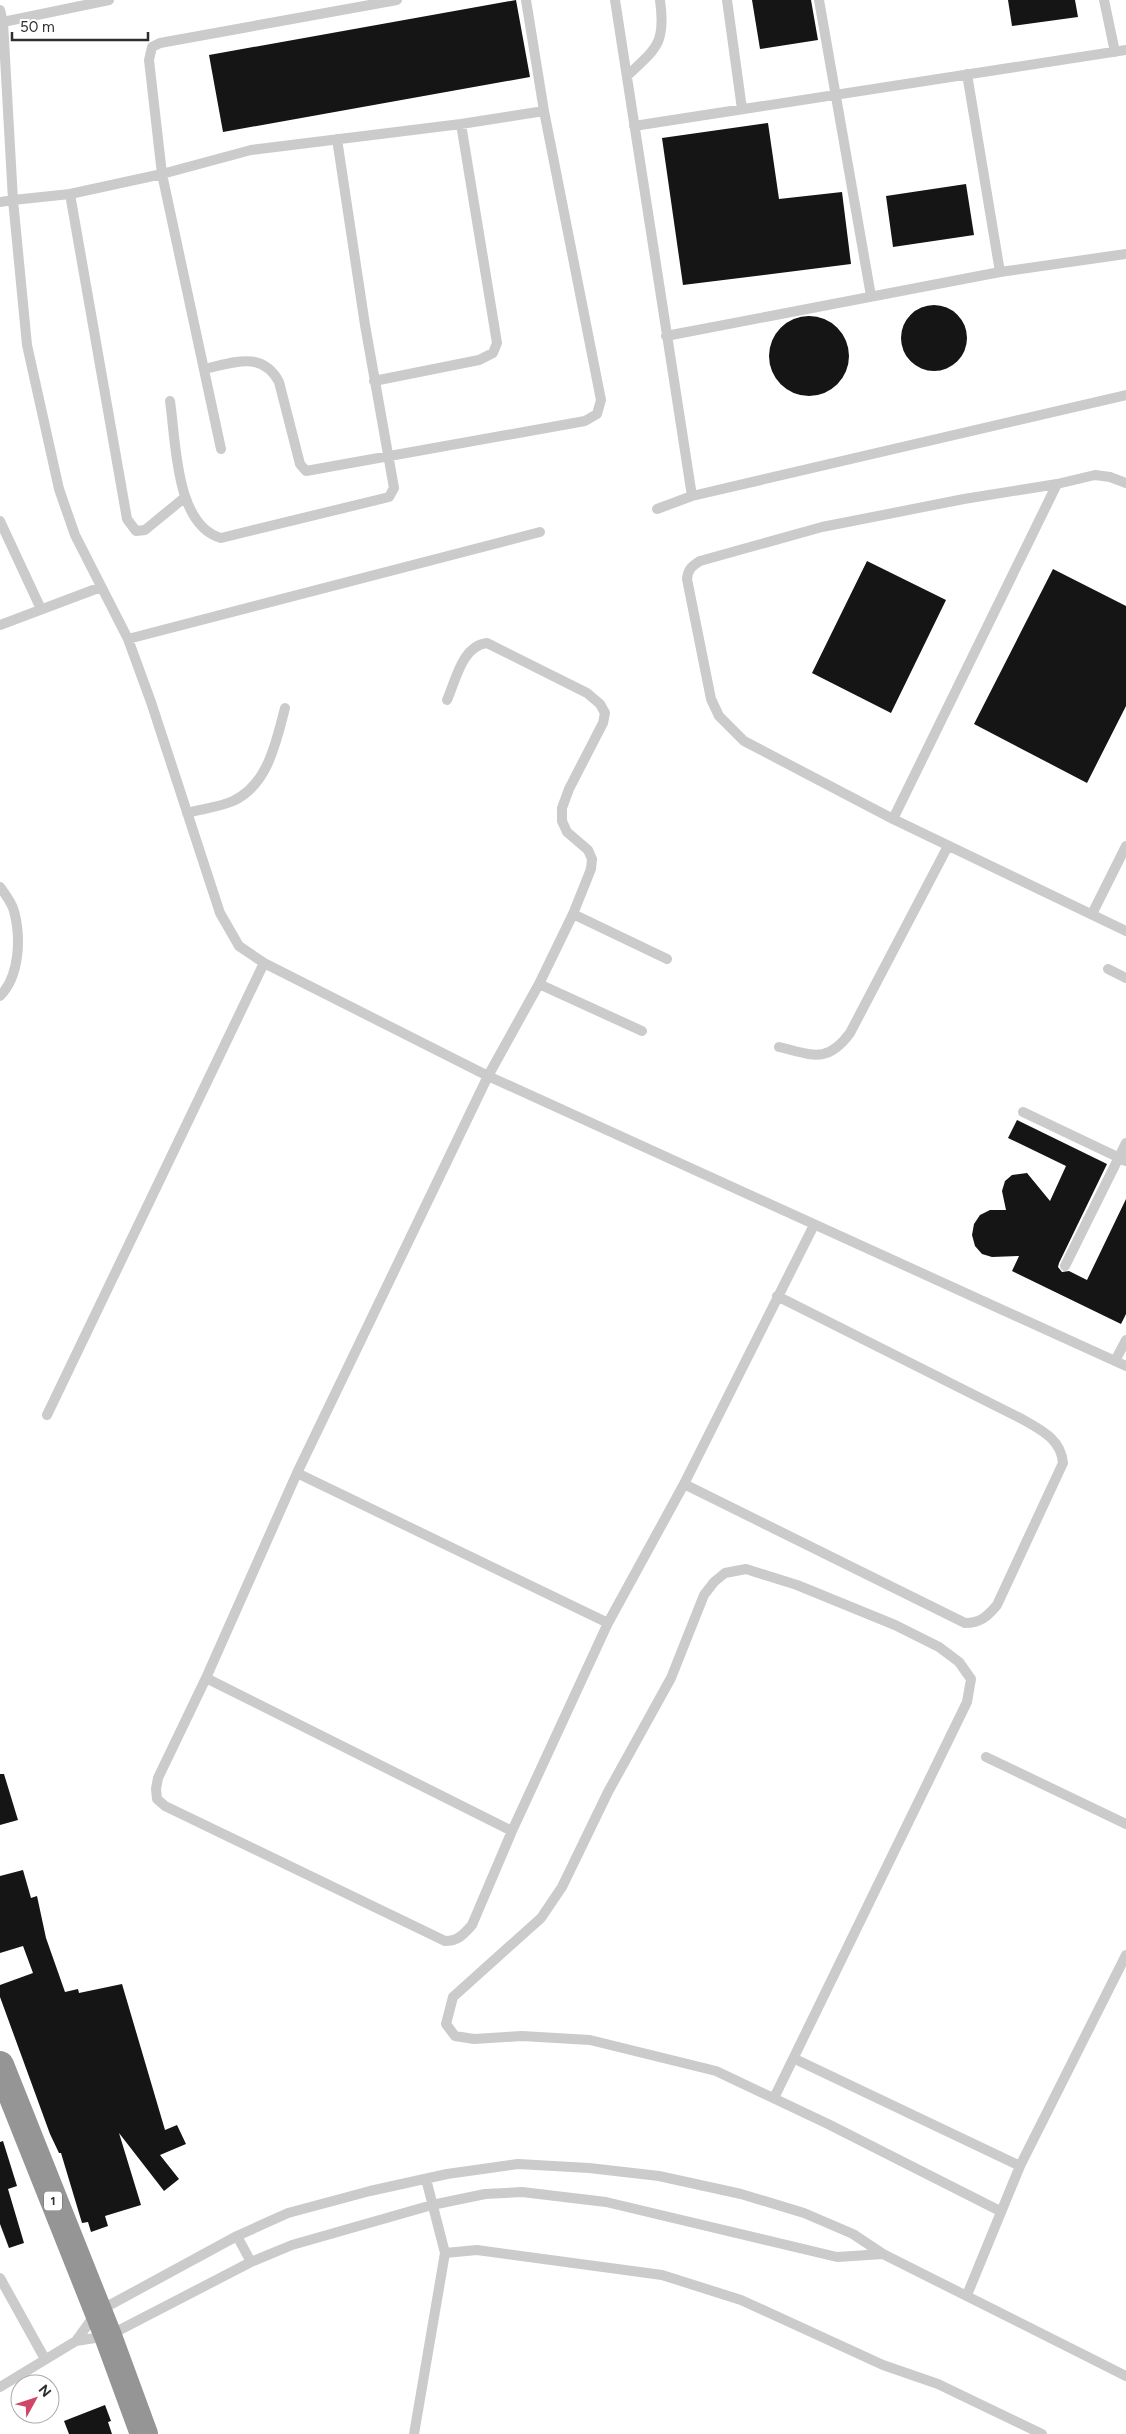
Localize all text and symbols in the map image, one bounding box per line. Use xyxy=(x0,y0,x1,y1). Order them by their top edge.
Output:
scale bar xyxy=(12,10,149,42)
text: 50 m xyxy=(20,18,55,36)
road number: 1 xyxy=(44,2192,62,2210)
north arrow xyxy=(10,2374,60,2424)
text: N xyxy=(35,2381,55,2401)

